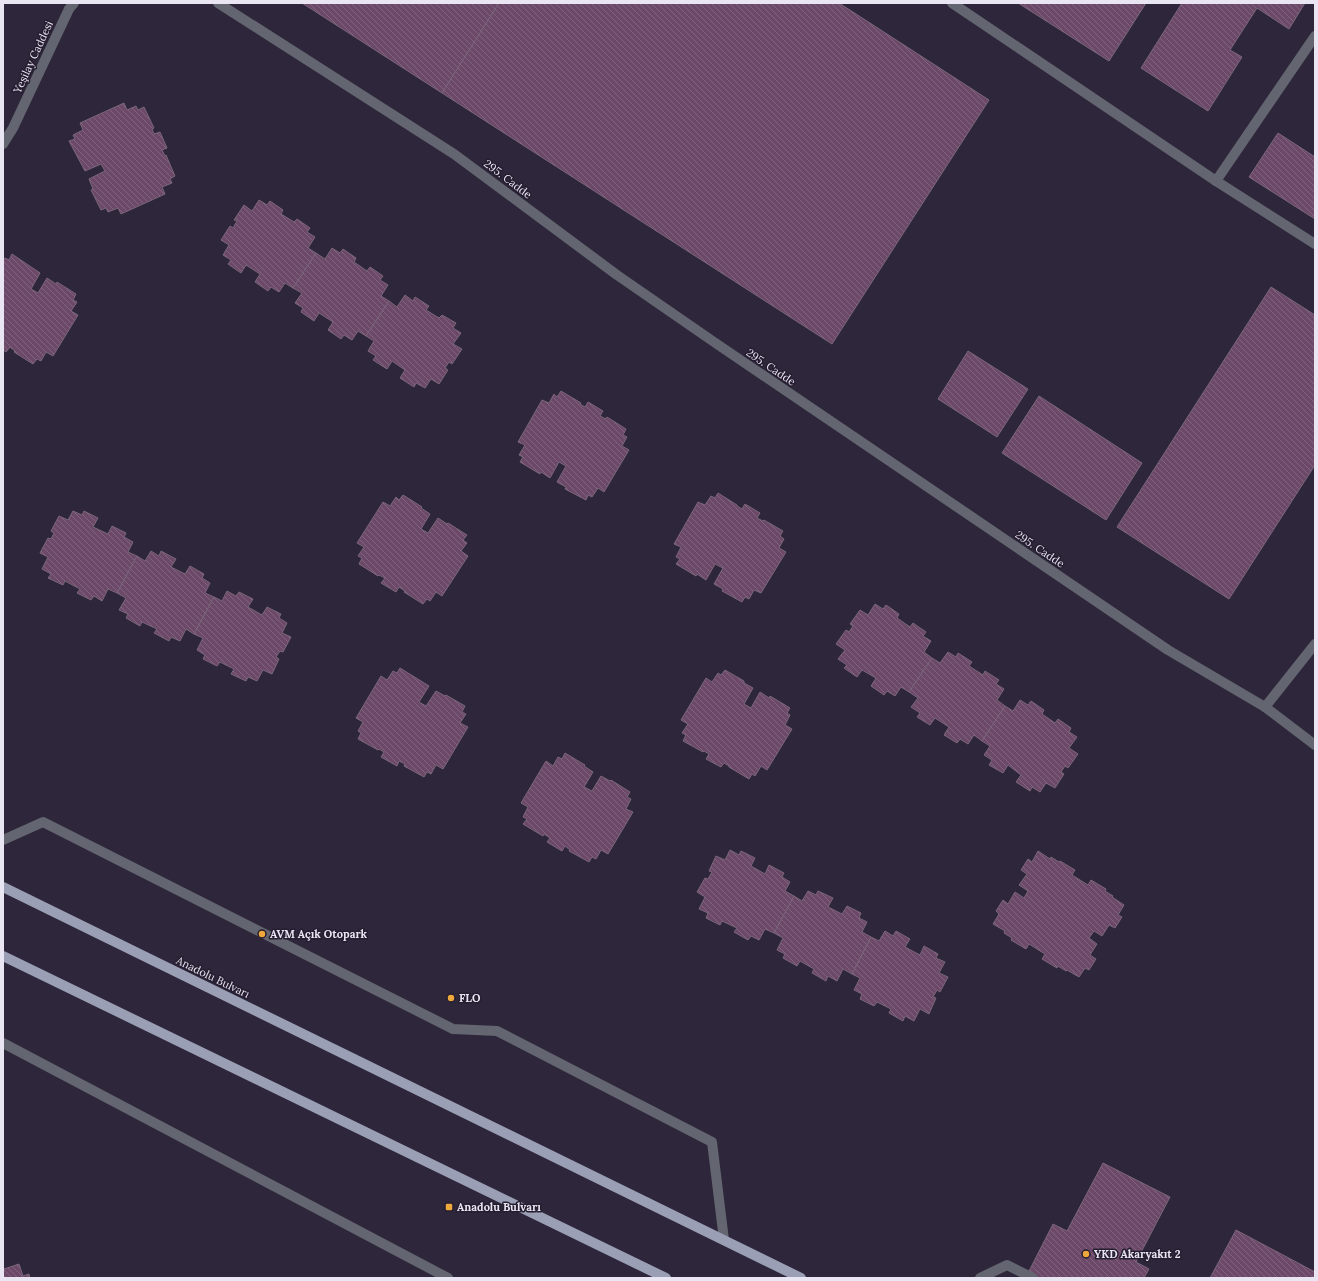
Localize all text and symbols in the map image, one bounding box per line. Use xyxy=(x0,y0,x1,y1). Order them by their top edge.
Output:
street label: Yeşilay Caddesi xyxy=(10,18,56,96)
street label: 295. Cadde xyxy=(481,156,535,202)
street label: 295. Cadde xyxy=(744,345,798,389)
street label: 295. Cadde xyxy=(1013,527,1067,571)
place label: AVM Açık Otopark xyxy=(270,927,368,941)
marker: AVM Açık Otopark xyxy=(257,929,267,939)
street label: Anadolu Bulvarı xyxy=(173,953,252,1001)
place label: FLO xyxy=(459,991,481,1005)
marker: FLO xyxy=(446,993,456,1003)
place label: Anadolu Bulvarı xyxy=(457,1200,541,1214)
marker: Anadolu Bulvarı xyxy=(444,1202,454,1212)
place label: YKD Akaryakıt 2 xyxy=(1094,1247,1181,1261)
marker: YKD Akaryakıt 2 xyxy=(1081,1249,1091,1259)

